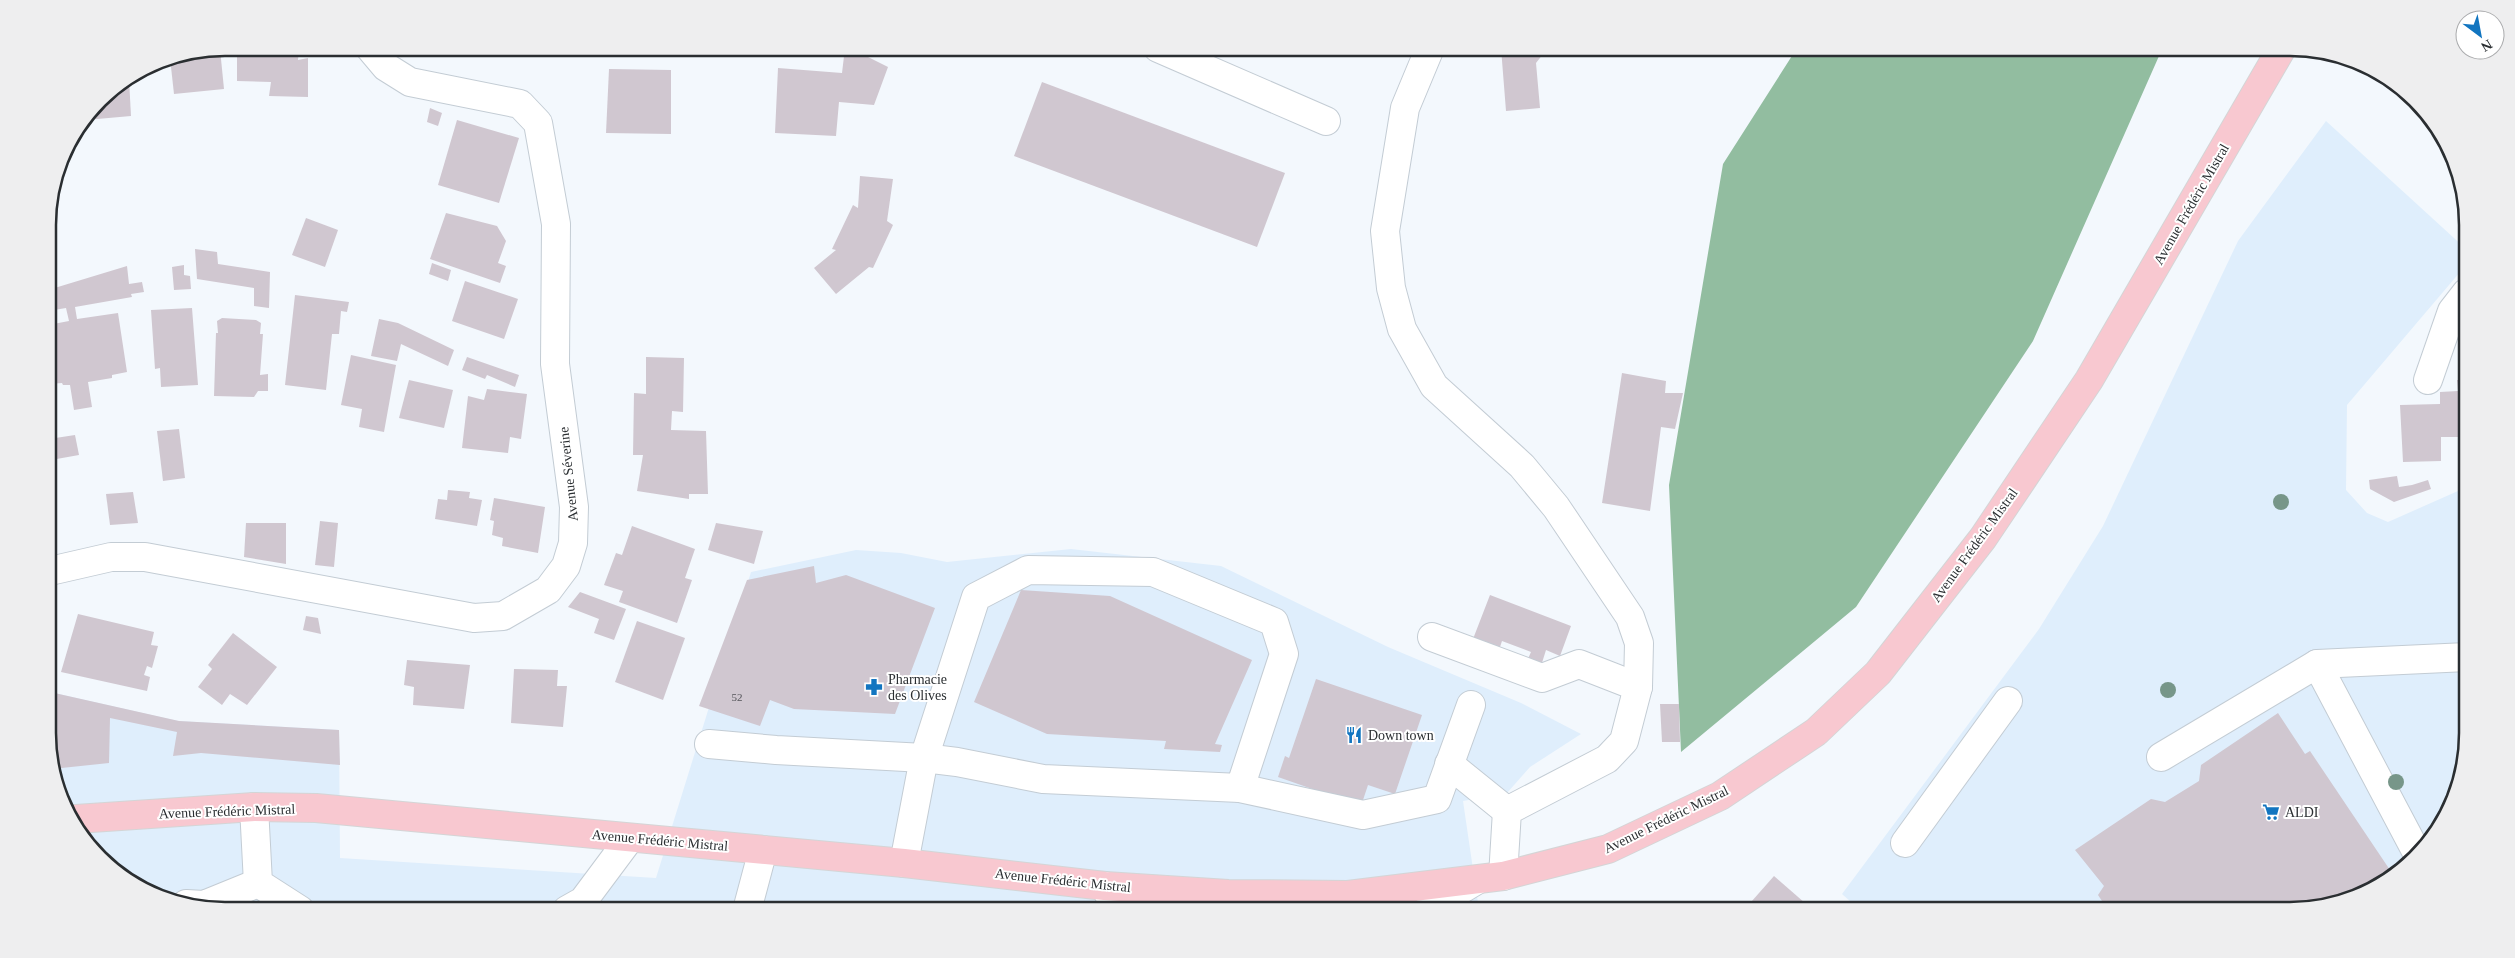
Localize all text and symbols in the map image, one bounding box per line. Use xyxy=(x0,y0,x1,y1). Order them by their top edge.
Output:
north arrow xyxy=(2455,10,2505,60)
text: N xyxy=(2478,37,2495,55)
street label: Avenue Frédéric Mistral xyxy=(2151,141,2232,267)
street label: Avenue Séverine xyxy=(556,426,581,522)
street label: Avenue Frédéric Mistral xyxy=(1928,486,2021,605)
place label: Pharmacie des Olives xyxy=(888,672,947,703)
pharmacy icon: Pharmacie des Olives xyxy=(864,677,884,697)
house number: 52 xyxy=(732,691,743,703)
restaurant icon: Down town xyxy=(1344,725,1364,745)
place label: Down town xyxy=(1368,728,1434,743)
street label: Avenue Frédéric Mistral xyxy=(1602,783,1731,856)
street label: Avenue Frédéric Mistral xyxy=(159,802,296,821)
supermarket icon: ALDI xyxy=(2261,802,2281,822)
place label: ALDI xyxy=(2285,805,2319,820)
street label: Avenue Frédéric Mistral xyxy=(591,827,729,854)
street label: Avenue Frédéric Mistral xyxy=(994,866,1132,895)

